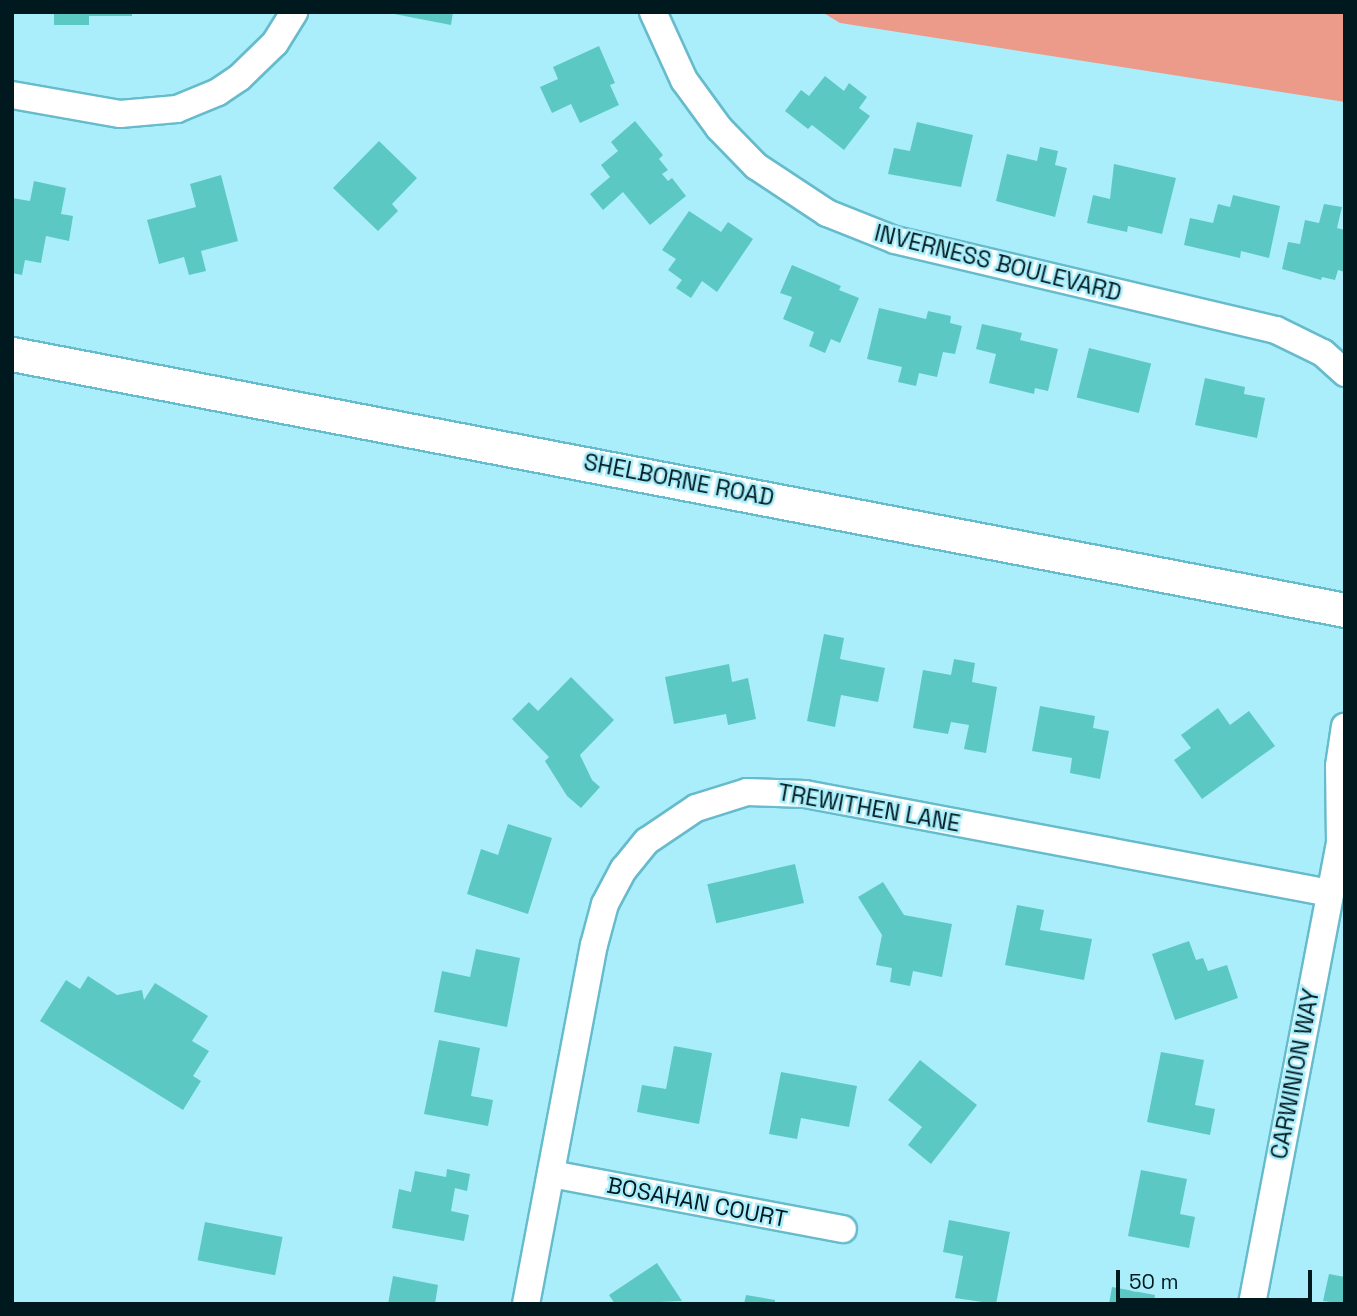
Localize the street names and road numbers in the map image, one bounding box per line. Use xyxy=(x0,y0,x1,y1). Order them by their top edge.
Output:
street label: INVERNESS BOULEVARD xyxy=(872,219,1124,307)
street label: SHELBORNE ROAD xyxy=(581,448,777,512)
street label: TREWITHEN LANE xyxy=(776,778,962,838)
street label: CARWINION WAY xyxy=(1265,986,1325,1162)
street label: BOSAHAN COURT xyxy=(604,1171,790,1233)

